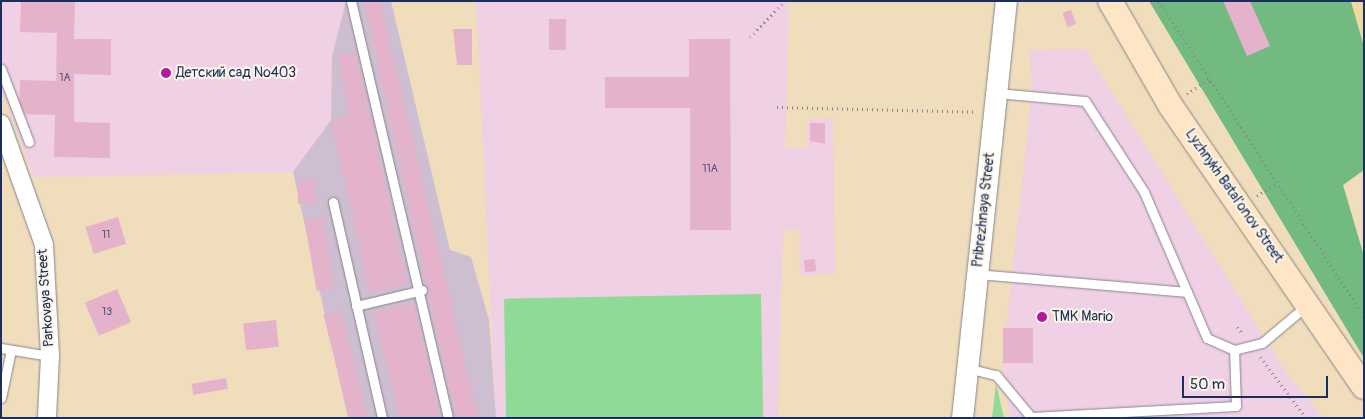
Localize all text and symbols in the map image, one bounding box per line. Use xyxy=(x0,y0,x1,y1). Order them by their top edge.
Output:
place label: Детский сад №403 xyxy=(176,65,296,81)
marker: Детский сад №403 xyxy=(160,67,172,79)
house number: 1А xyxy=(59,71,71,85)
street label: Lyzhnykh Batal'onov Street xyxy=(1181,126,1287,266)
street label: Pribrezhnaya Street xyxy=(970,152,998,268)
house number: 11А xyxy=(702,162,718,176)
house number: 11 xyxy=(102,228,110,242)
street label: Parkovaya Street xyxy=(34,248,58,348)
house number: 13 xyxy=(102,305,112,319)
place label: TMK Mario xyxy=(1052,309,1113,325)
marker: TMK Mario xyxy=(1036,311,1048,323)
scale bar xyxy=(1185,366,1331,398)
text: 50 m xyxy=(1190,375,1225,394)

